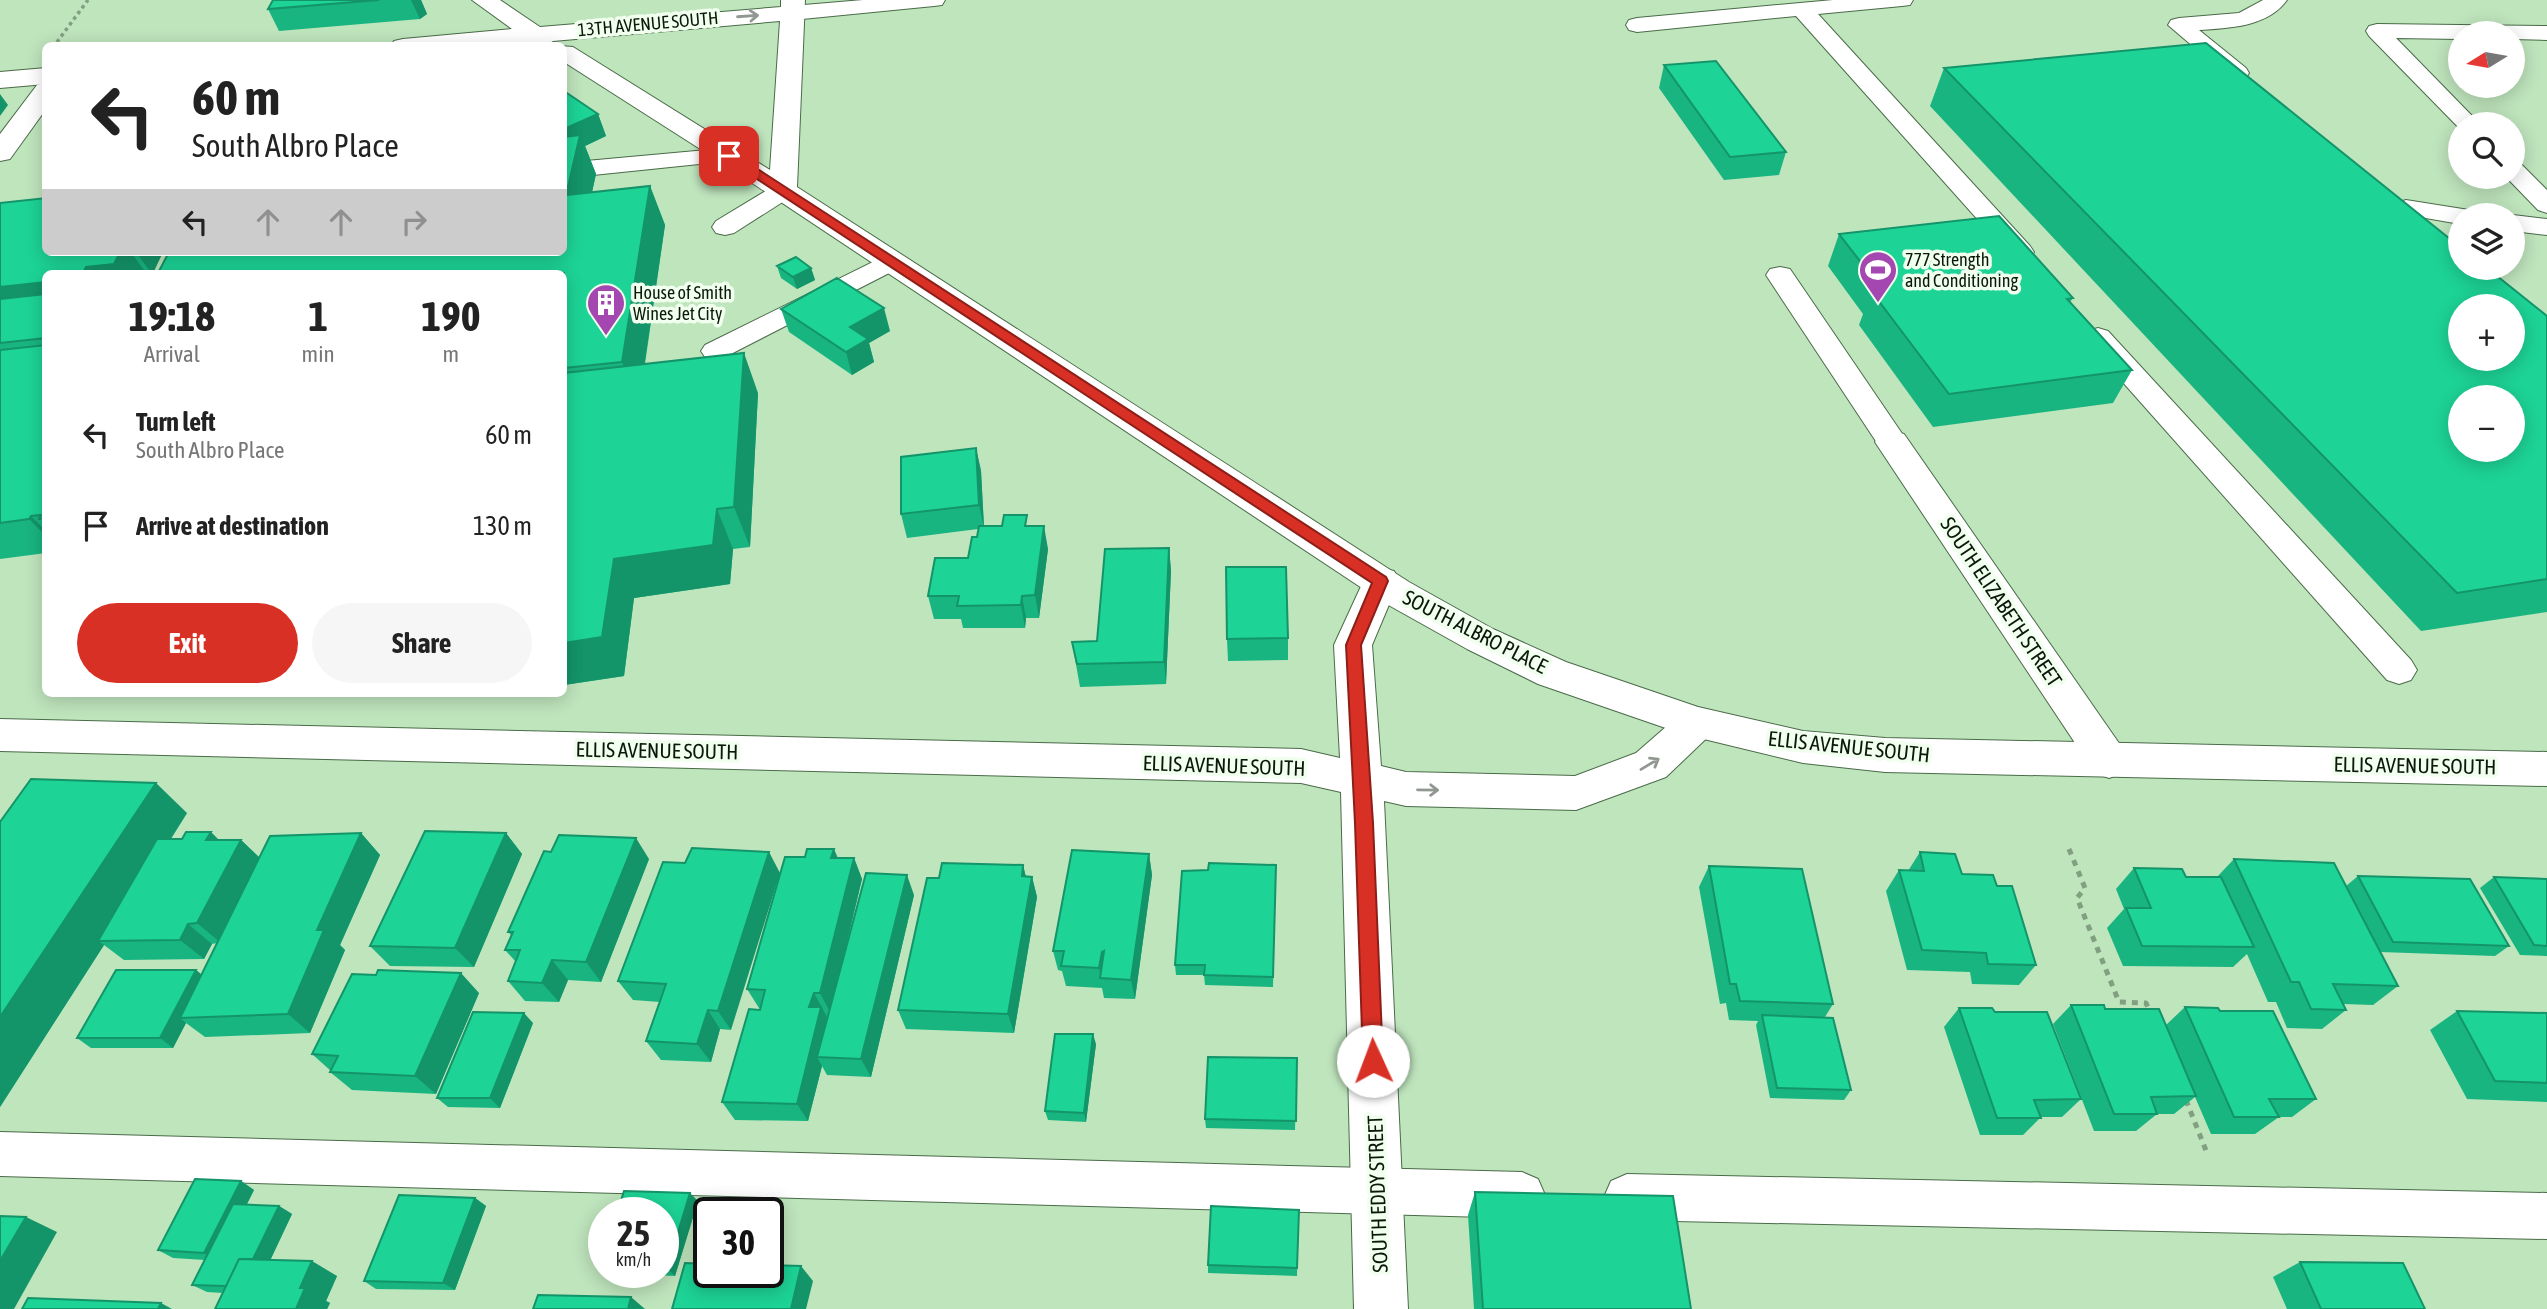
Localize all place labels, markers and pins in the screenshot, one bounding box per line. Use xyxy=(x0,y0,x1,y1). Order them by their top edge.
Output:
pin xyxy=(699,126,759,186)
sports icon: 777 Strength and Conditioning xyxy=(1857,249,1899,304)
place label: 777 Strength and Conditioning xyxy=(1905,249,2018,291)
building icon: House of Smith Wines Jet City xyxy=(585,282,627,337)
place label: House of Smith Wines Jet City xyxy=(633,282,732,324)

